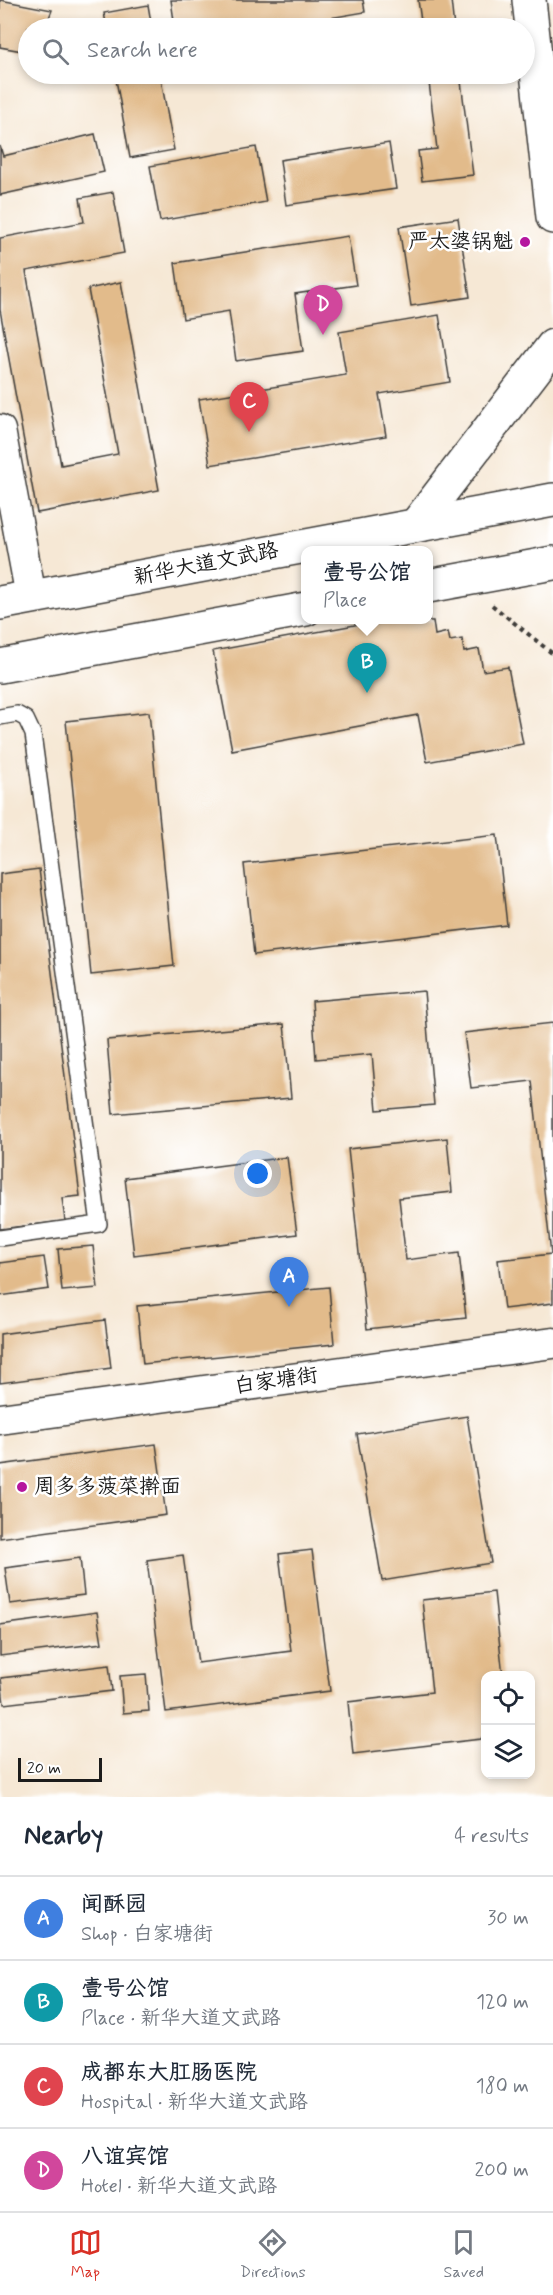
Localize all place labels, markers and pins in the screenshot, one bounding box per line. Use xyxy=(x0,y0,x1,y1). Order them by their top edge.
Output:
place label: 严太婆锅魁 xyxy=(408,228,513,256)
marker: 严太婆锅魁 xyxy=(518,235,532,249)
pin: D xyxy=(304,286,342,335)
pin: C xyxy=(230,382,268,432)
pin: B xyxy=(348,644,386,693)
pin: A xyxy=(270,1258,308,1307)
place label: 周多多菠菜擀面 xyxy=(34,1473,181,1501)
marker: 周多多菠菜擀面 xyxy=(15,1480,29,1494)

